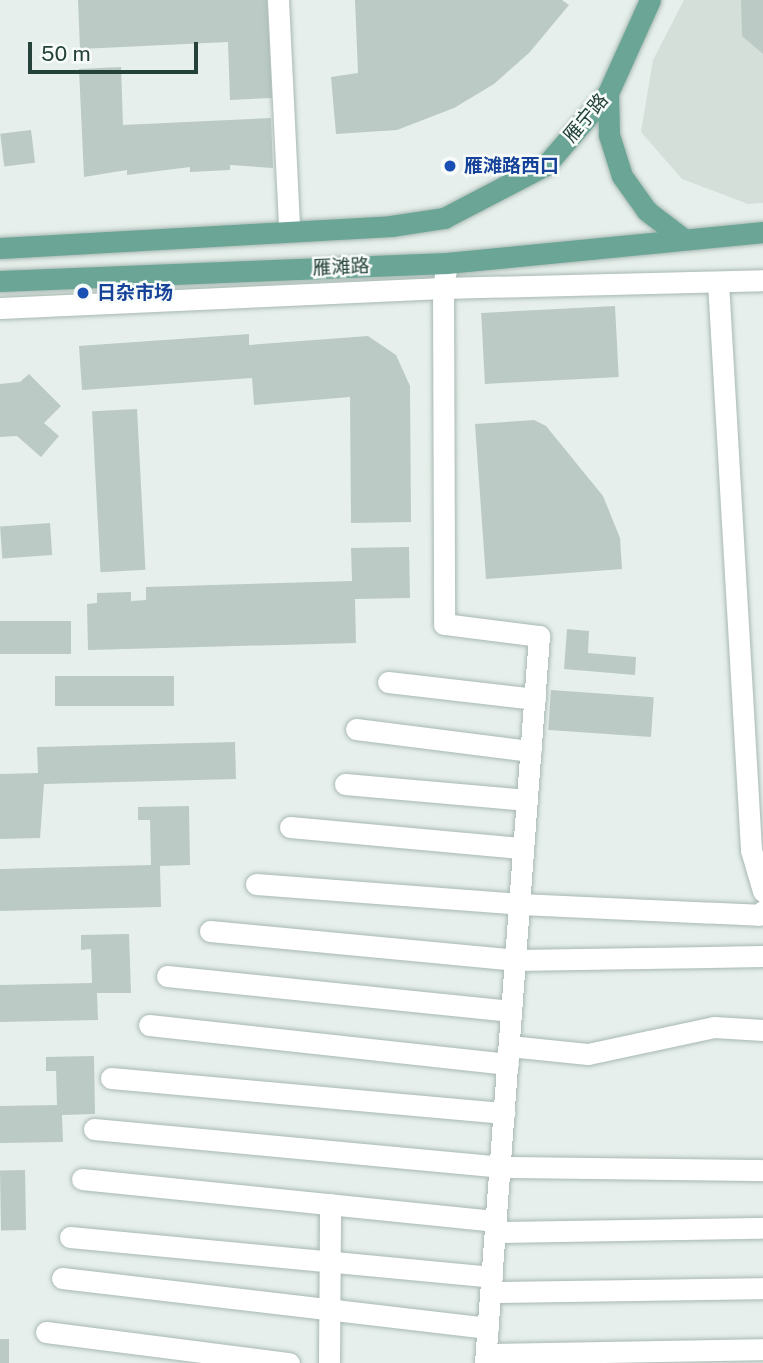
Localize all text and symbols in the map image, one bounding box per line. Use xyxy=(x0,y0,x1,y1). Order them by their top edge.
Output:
scale bar xyxy=(32,28,201,72)
text: 50 m xyxy=(41,41,91,66)
street label: 雁宁路 xyxy=(559,89,613,147)
place label: 雁滩路西口 xyxy=(464,155,559,177)
marker: 雁滩路西口 xyxy=(442,158,458,174)
street label: 雁滩路 xyxy=(312,255,370,279)
place label: 日杂市场 xyxy=(97,282,173,304)
marker: 日杂市场 xyxy=(75,285,91,301)

